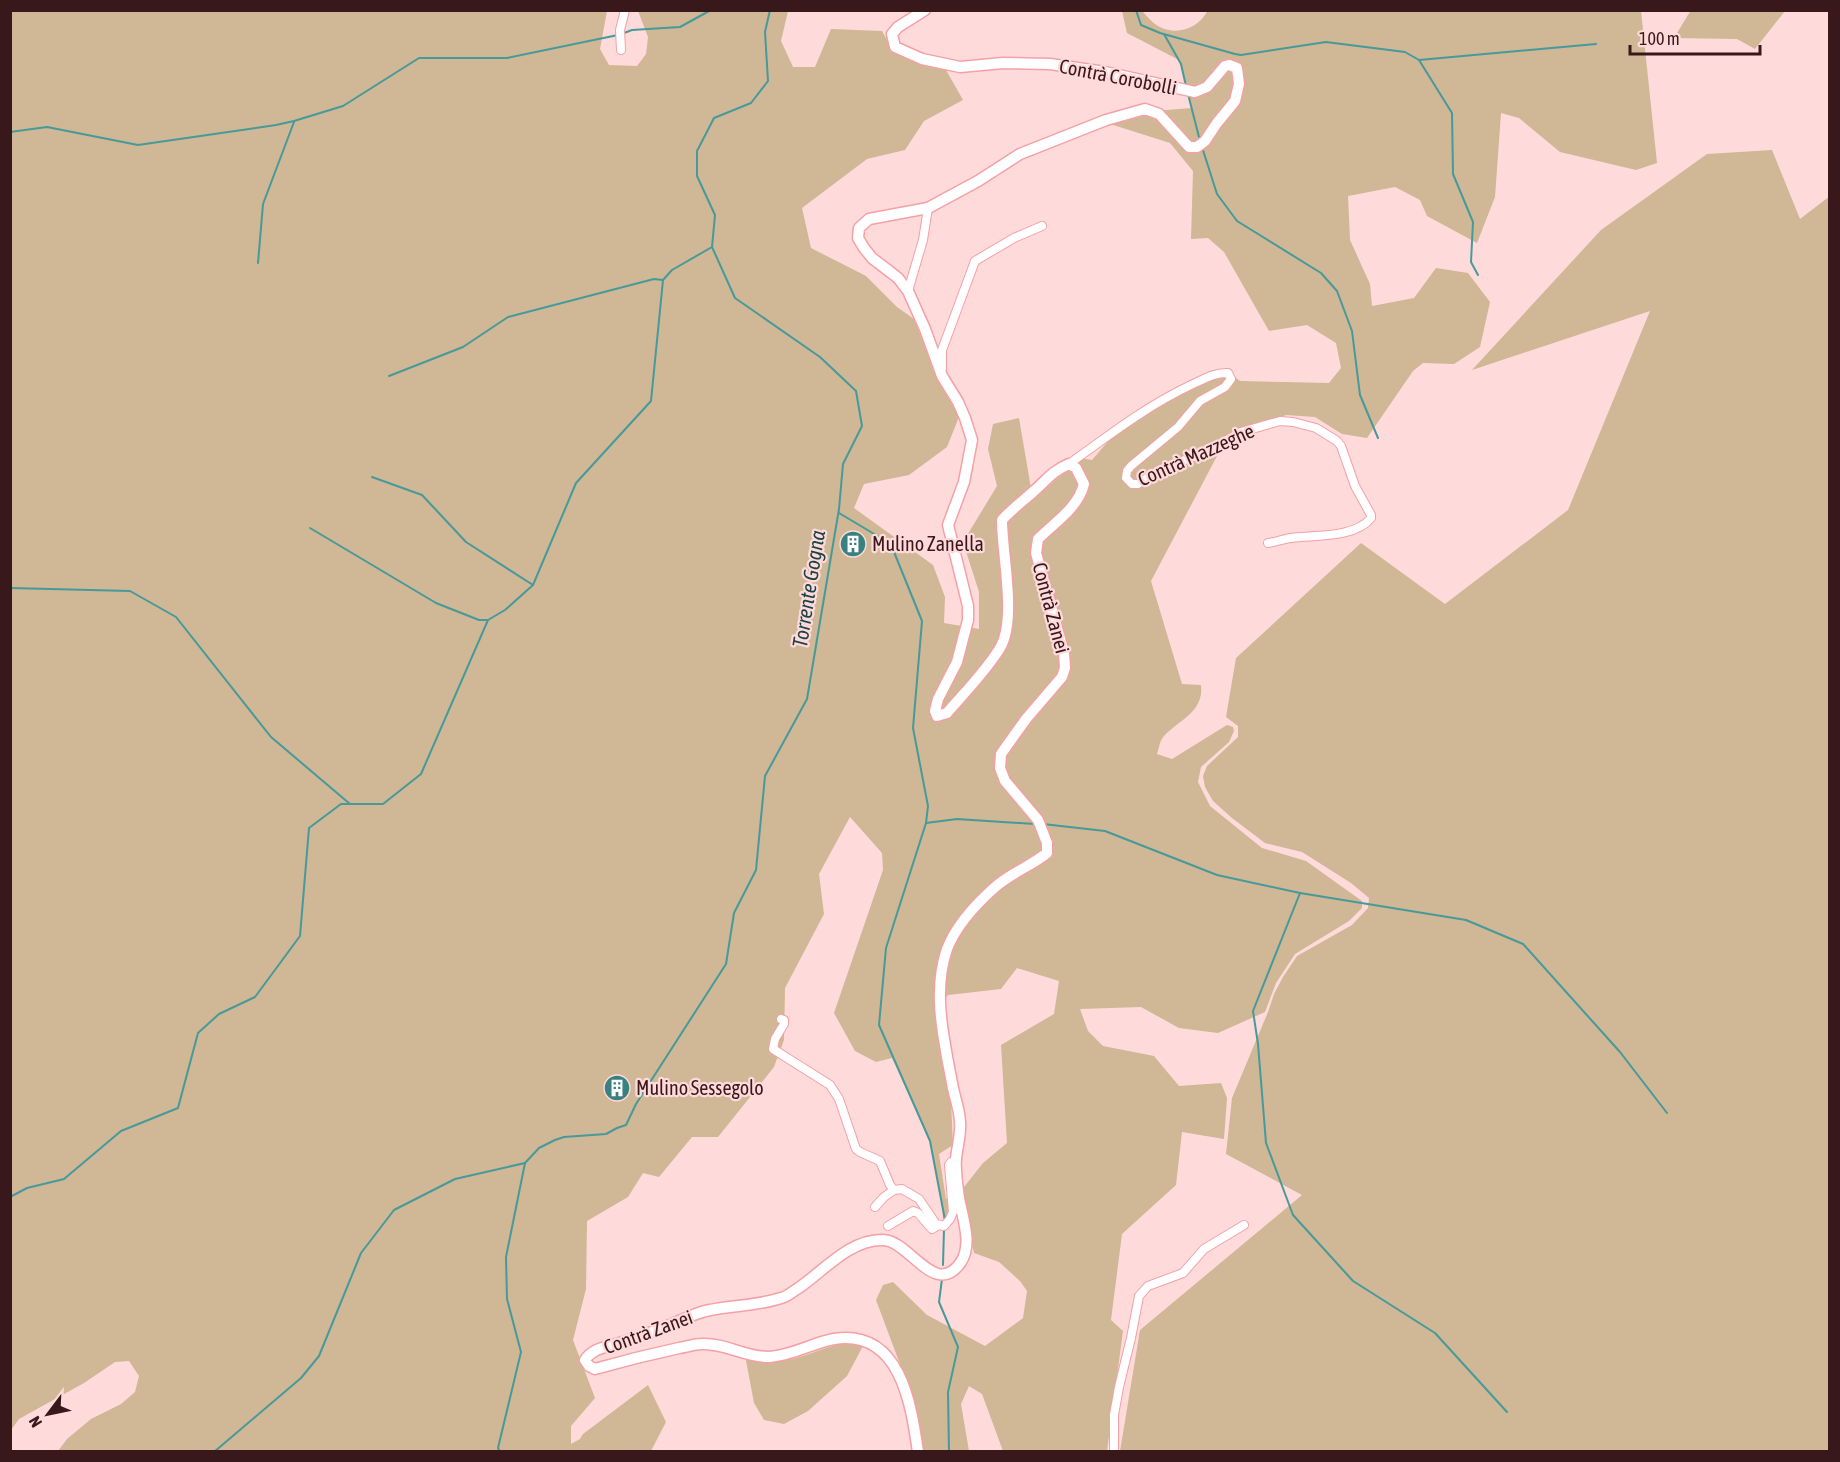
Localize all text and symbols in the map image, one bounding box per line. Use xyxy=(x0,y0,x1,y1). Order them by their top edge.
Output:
scale bar xyxy=(1630,18,1760,56)
text: 100 m xyxy=(1639,28,1680,49)
street label: Contrà Corobolli xyxy=(1057,54,1179,99)
street label: Contrà Mazzeghe xyxy=(1134,419,1257,490)
water label: Torrente Gogna xyxy=(787,528,829,649)
building icon: Mulino Zanella xyxy=(838,529,868,559)
place label: Mulino Zanella xyxy=(872,532,984,555)
street label: Contrà Zanei xyxy=(1028,560,1075,656)
building icon: Mulino Sessegolo xyxy=(602,1073,632,1103)
place label: Mulino Sessegolo xyxy=(636,1076,764,1099)
street label: Contrà Zanei xyxy=(600,1305,696,1358)
north arrow xyxy=(18,1384,78,1444)
text: N xyxy=(25,1413,45,1431)

